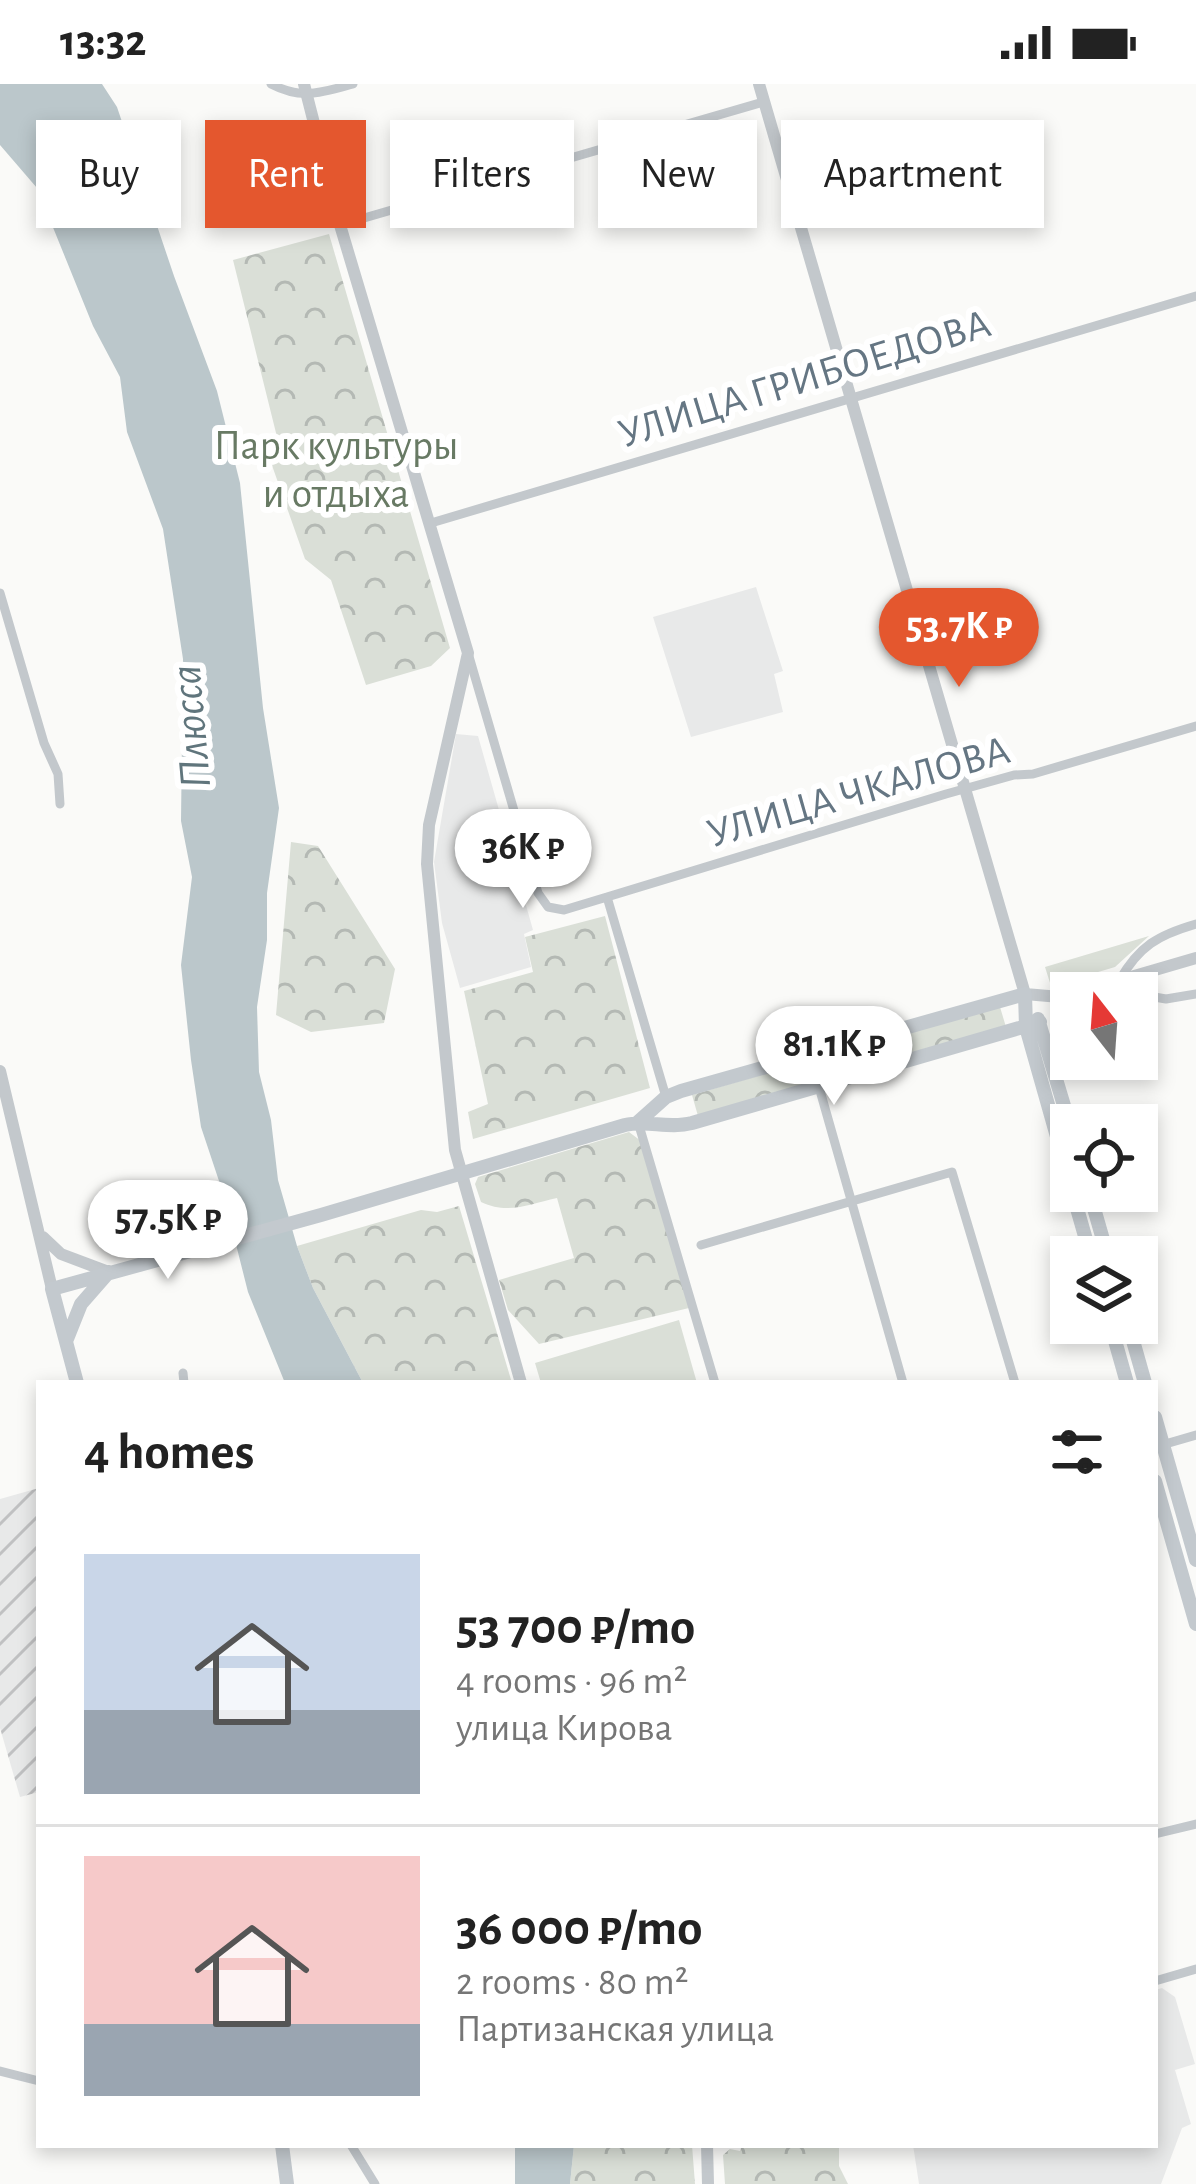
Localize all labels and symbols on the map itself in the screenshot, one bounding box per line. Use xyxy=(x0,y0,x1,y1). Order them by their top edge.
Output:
street label: УЛИЦА ГРИБОЕДОВА xyxy=(614,302,996,456)
park label: Парк культуры и отдыха xyxy=(213,425,459,515)
pin: 53.7K ₽ xyxy=(848,588,1070,690)
water label: Плюсса xyxy=(164,663,219,790)
street label: УЛИЦА ЧКАЛОВА xyxy=(703,729,1015,855)
pin: 36K ₽ xyxy=(439,809,607,911)
north arrow xyxy=(1050,972,1158,1080)
pin: 81.1K ₽ xyxy=(723,1006,945,1108)
pin: 57.5K ₽ xyxy=(57,1180,279,1282)

